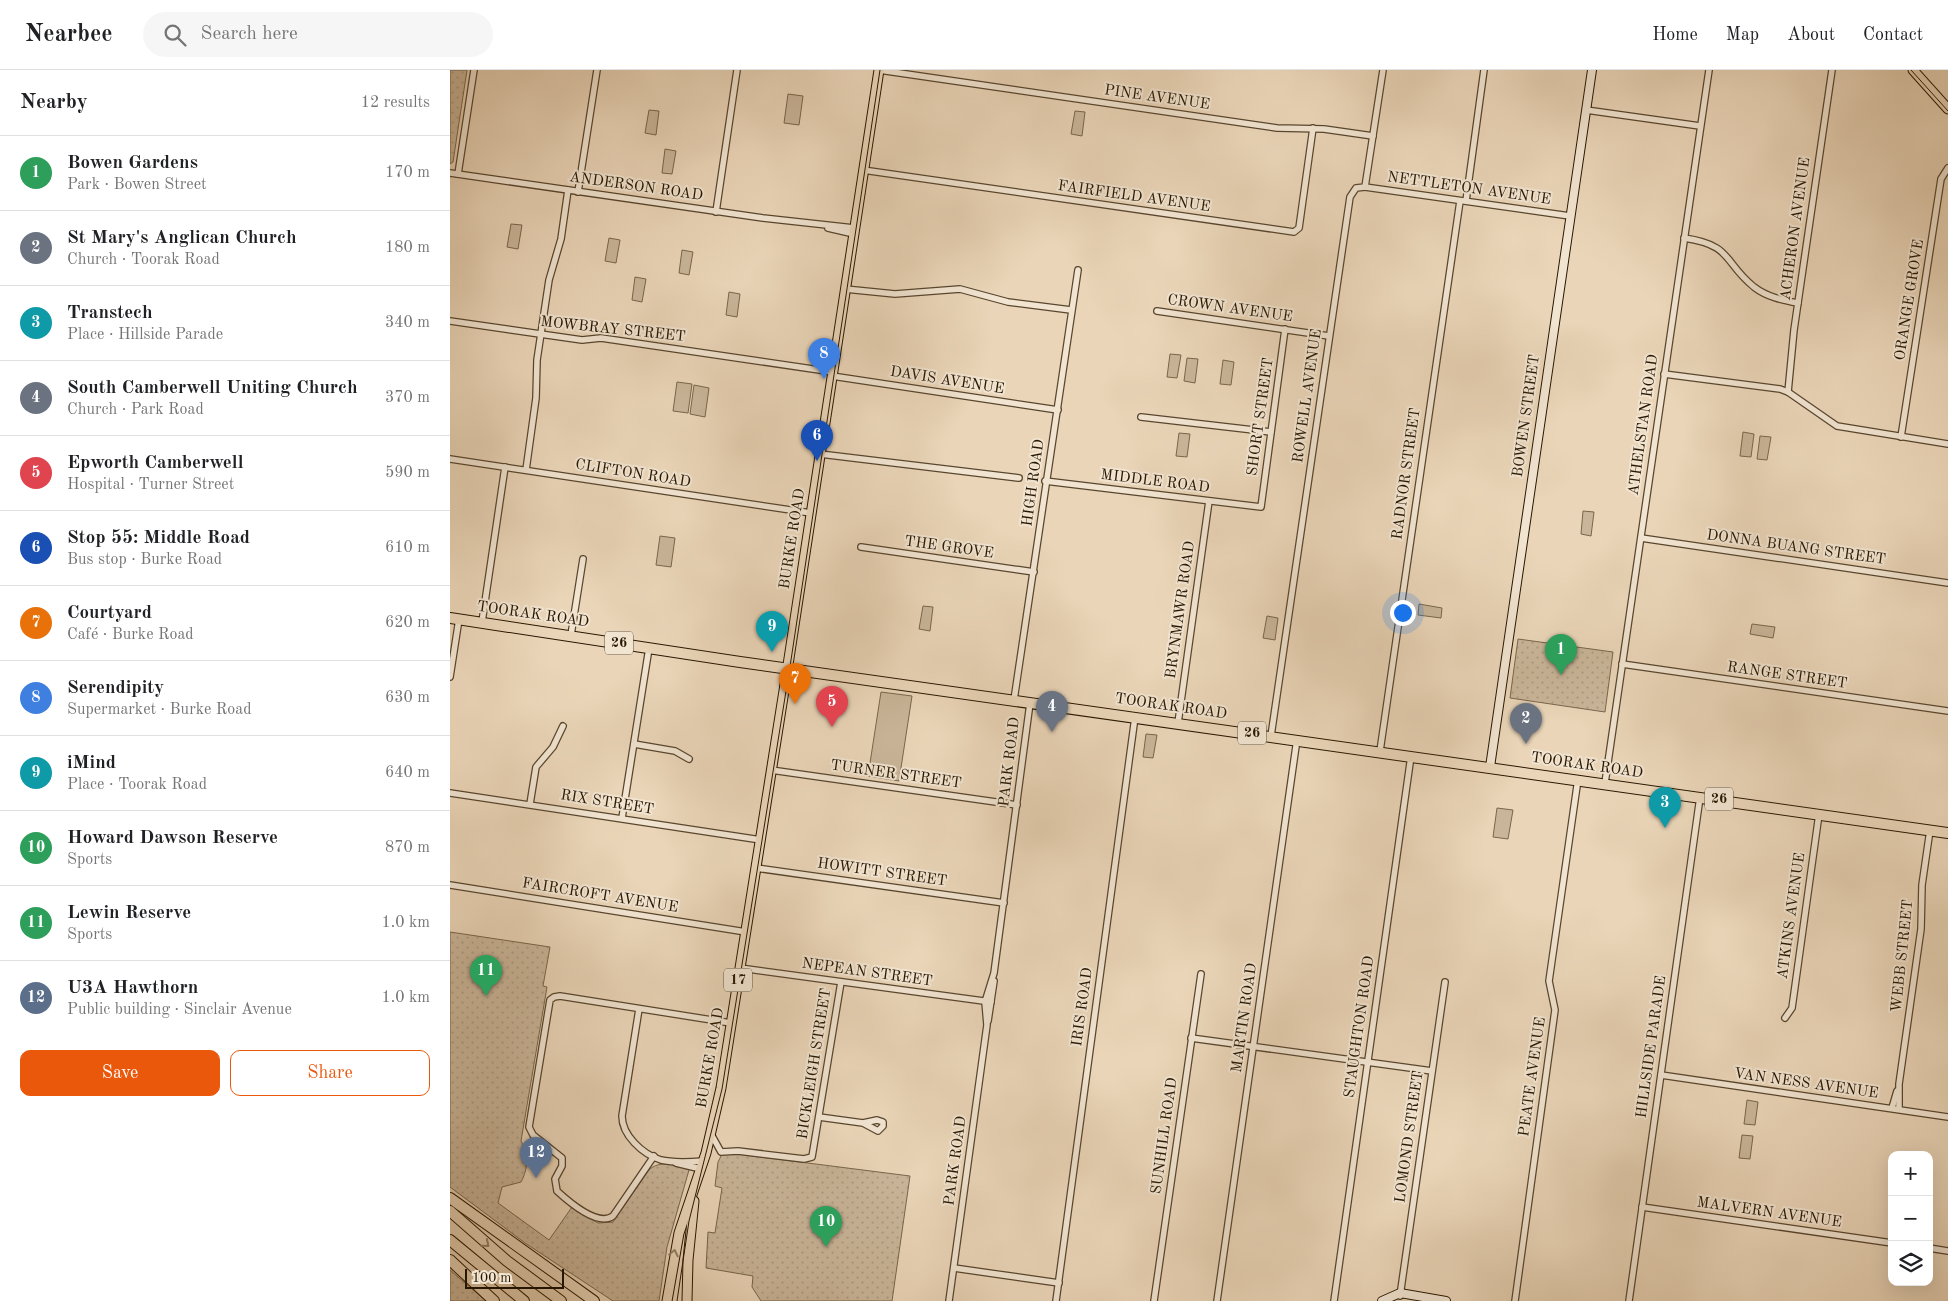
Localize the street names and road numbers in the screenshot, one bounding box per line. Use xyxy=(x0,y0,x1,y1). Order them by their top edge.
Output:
street label: PINE AVENUE xyxy=(1103,83,1211,113)
street label: ACHERON AVENUE xyxy=(1779,156,1813,302)
street label: ANDERSON ROAD xyxy=(568,170,704,204)
street label: NETTLETON AVENUE xyxy=(1386,170,1552,208)
street label: FAIRFIELD AVENUE xyxy=(1057,179,1211,215)
street label: ORANGE GROVE xyxy=(1893,238,1927,362)
street label: CROWN AVENUE xyxy=(1166,293,1294,325)
street label: MOWBRAY STREET xyxy=(540,315,686,345)
street label: ROWELL AVENUE xyxy=(1291,328,1325,464)
street label: ATHELSTAN ROAD xyxy=(1627,353,1661,497)
street label: BOWEN STREET xyxy=(1511,354,1543,478)
street label: SHORT STREET xyxy=(1245,357,1277,477)
street label: DAVIS AVENUE xyxy=(889,365,1005,397)
street label: RADNOR STREET xyxy=(1390,407,1424,541)
street label: HIGH ROAD xyxy=(1020,438,1048,528)
street label: CLIFTON ROAD xyxy=(574,457,692,491)
street label: MIDDLE ROAD xyxy=(1100,468,1210,496)
street label: BURKE ROAD xyxy=(778,488,808,590)
street label: DONNA BUANG STREET xyxy=(1705,528,1887,568)
street label: THE GROVE xyxy=(903,534,995,562)
street label: BRYNMAWR ROAD xyxy=(1164,540,1198,680)
street label: TOORAK ROAD xyxy=(476,600,590,630)
road number: 26 xyxy=(605,632,633,654)
street label: RANGE STREET xyxy=(1726,660,1848,692)
street label: TOORAK ROAD xyxy=(1114,692,1228,722)
street label: PARK ROAD xyxy=(997,716,1023,808)
road number: 26 xyxy=(1238,721,1266,744)
street label: TOORAK ROAD xyxy=(1530,751,1644,781)
street label: TURNER STREET xyxy=(830,758,962,792)
street label: RIX STREET xyxy=(559,788,655,818)
road number: 26 xyxy=(1705,788,1733,811)
street label: ATKINS AVENUE xyxy=(1776,852,1808,980)
street label: HOWITT STREET xyxy=(816,856,948,890)
street label: FAIRCROFT AVENUE xyxy=(521,876,679,916)
street label: WEBB STREET xyxy=(1890,899,1916,1013)
street label: STAUGHTON ROAD xyxy=(1343,955,1377,1099)
street label: NEPEAN STREET xyxy=(801,956,933,990)
street label: MARTIN ROAD xyxy=(1230,962,1260,1074)
street label: IRIS ROAD xyxy=(1070,967,1096,1047)
road number: 17 xyxy=(724,968,752,992)
street label: HILLSIDE PARADE xyxy=(1635,975,1669,1119)
street label: BICKLEIGH STREET xyxy=(796,987,834,1141)
street label: BURKE ROAD xyxy=(695,1007,727,1109)
street label: PEATE AVENUE xyxy=(1517,1016,1549,1138)
street label: VAN NESS AVENUE xyxy=(1733,1066,1879,1102)
street label: LOMOND STREET xyxy=(1393,1070,1427,1204)
street label: SUNHILL ROAD xyxy=(1149,1077,1181,1195)
street label: PARK ROAD xyxy=(942,1115,970,1207)
street label: MALVERN AVENUE xyxy=(1696,1195,1842,1231)

